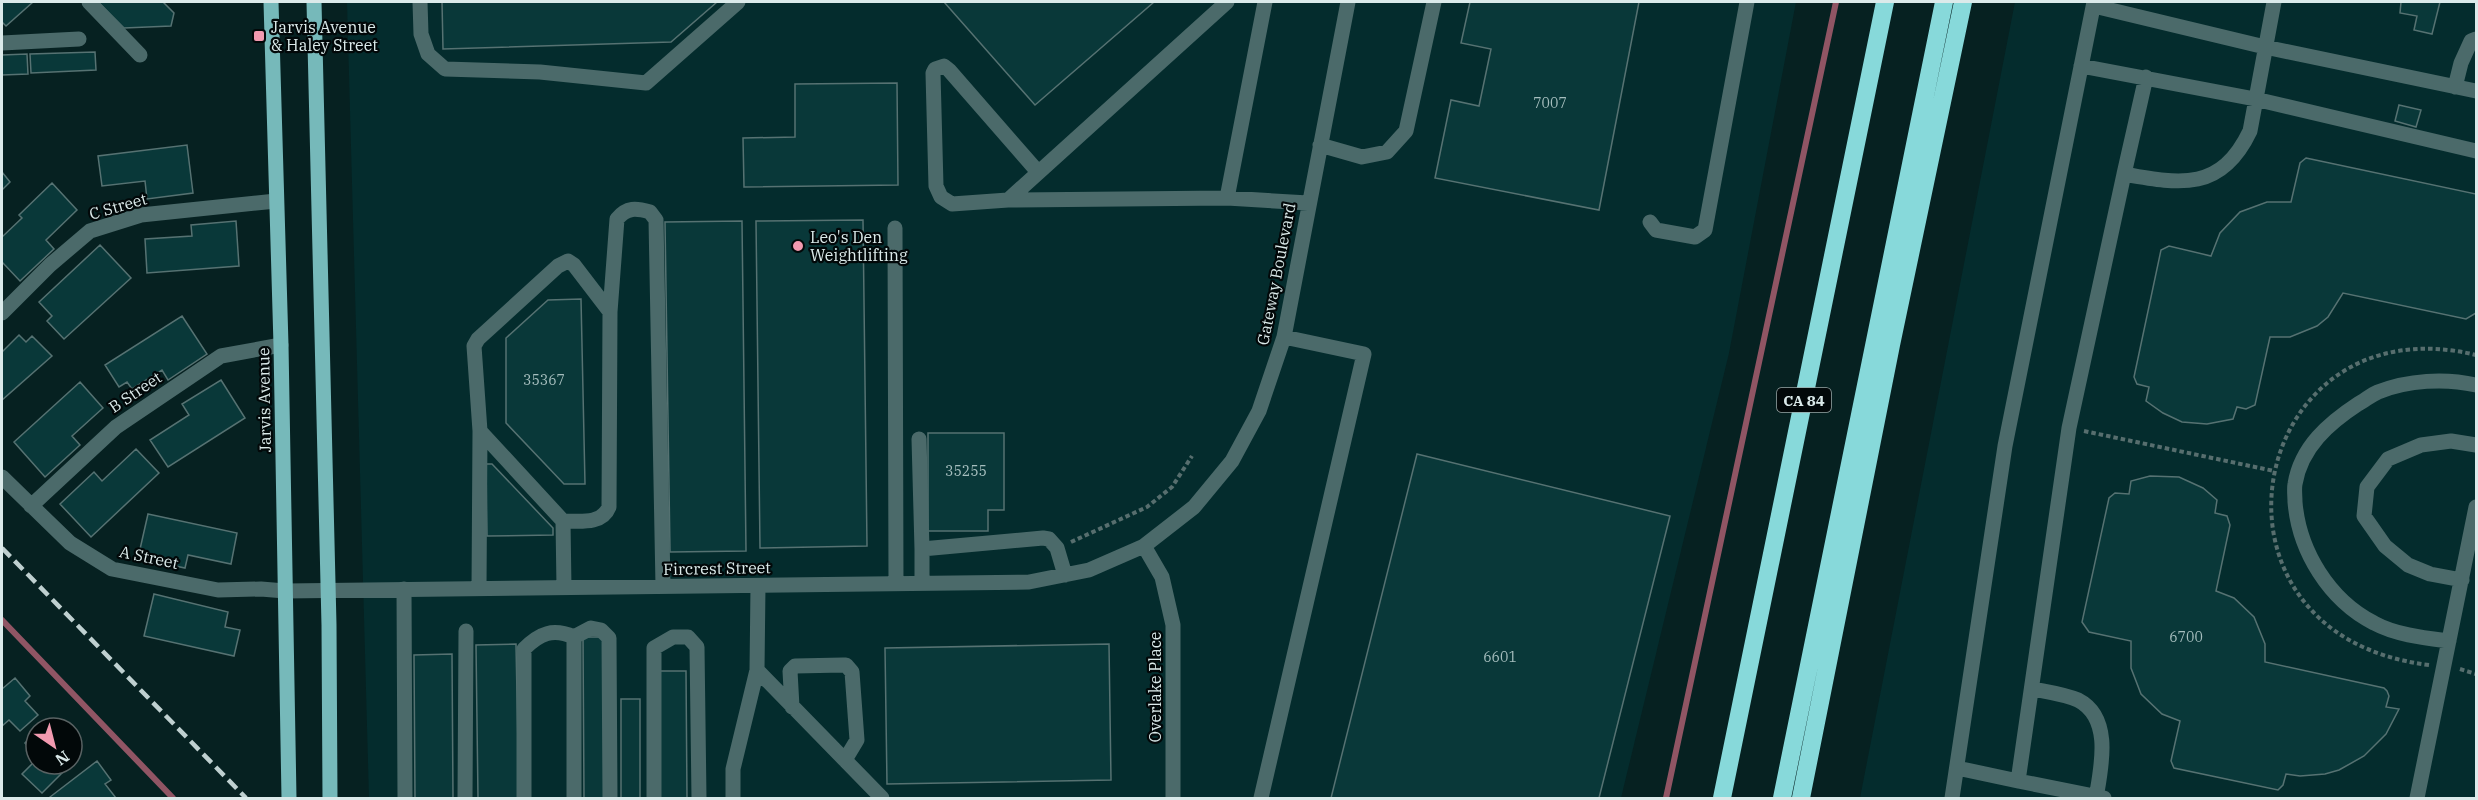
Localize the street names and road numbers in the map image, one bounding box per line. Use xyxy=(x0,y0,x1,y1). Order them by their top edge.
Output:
street label: C Street xyxy=(87,188,149,224)
street label: Gateway Boulevard xyxy=(1252,201,1300,347)
street label: Jarvis Avenue xyxy=(253,347,275,453)
street label: B Street xyxy=(105,367,165,417)
road number: CA 84 xyxy=(1777,388,1831,412)
street label: A Street xyxy=(118,541,181,573)
street label: Fircrest Street xyxy=(663,557,771,579)
street label: Overlake Place xyxy=(1145,632,1165,742)

